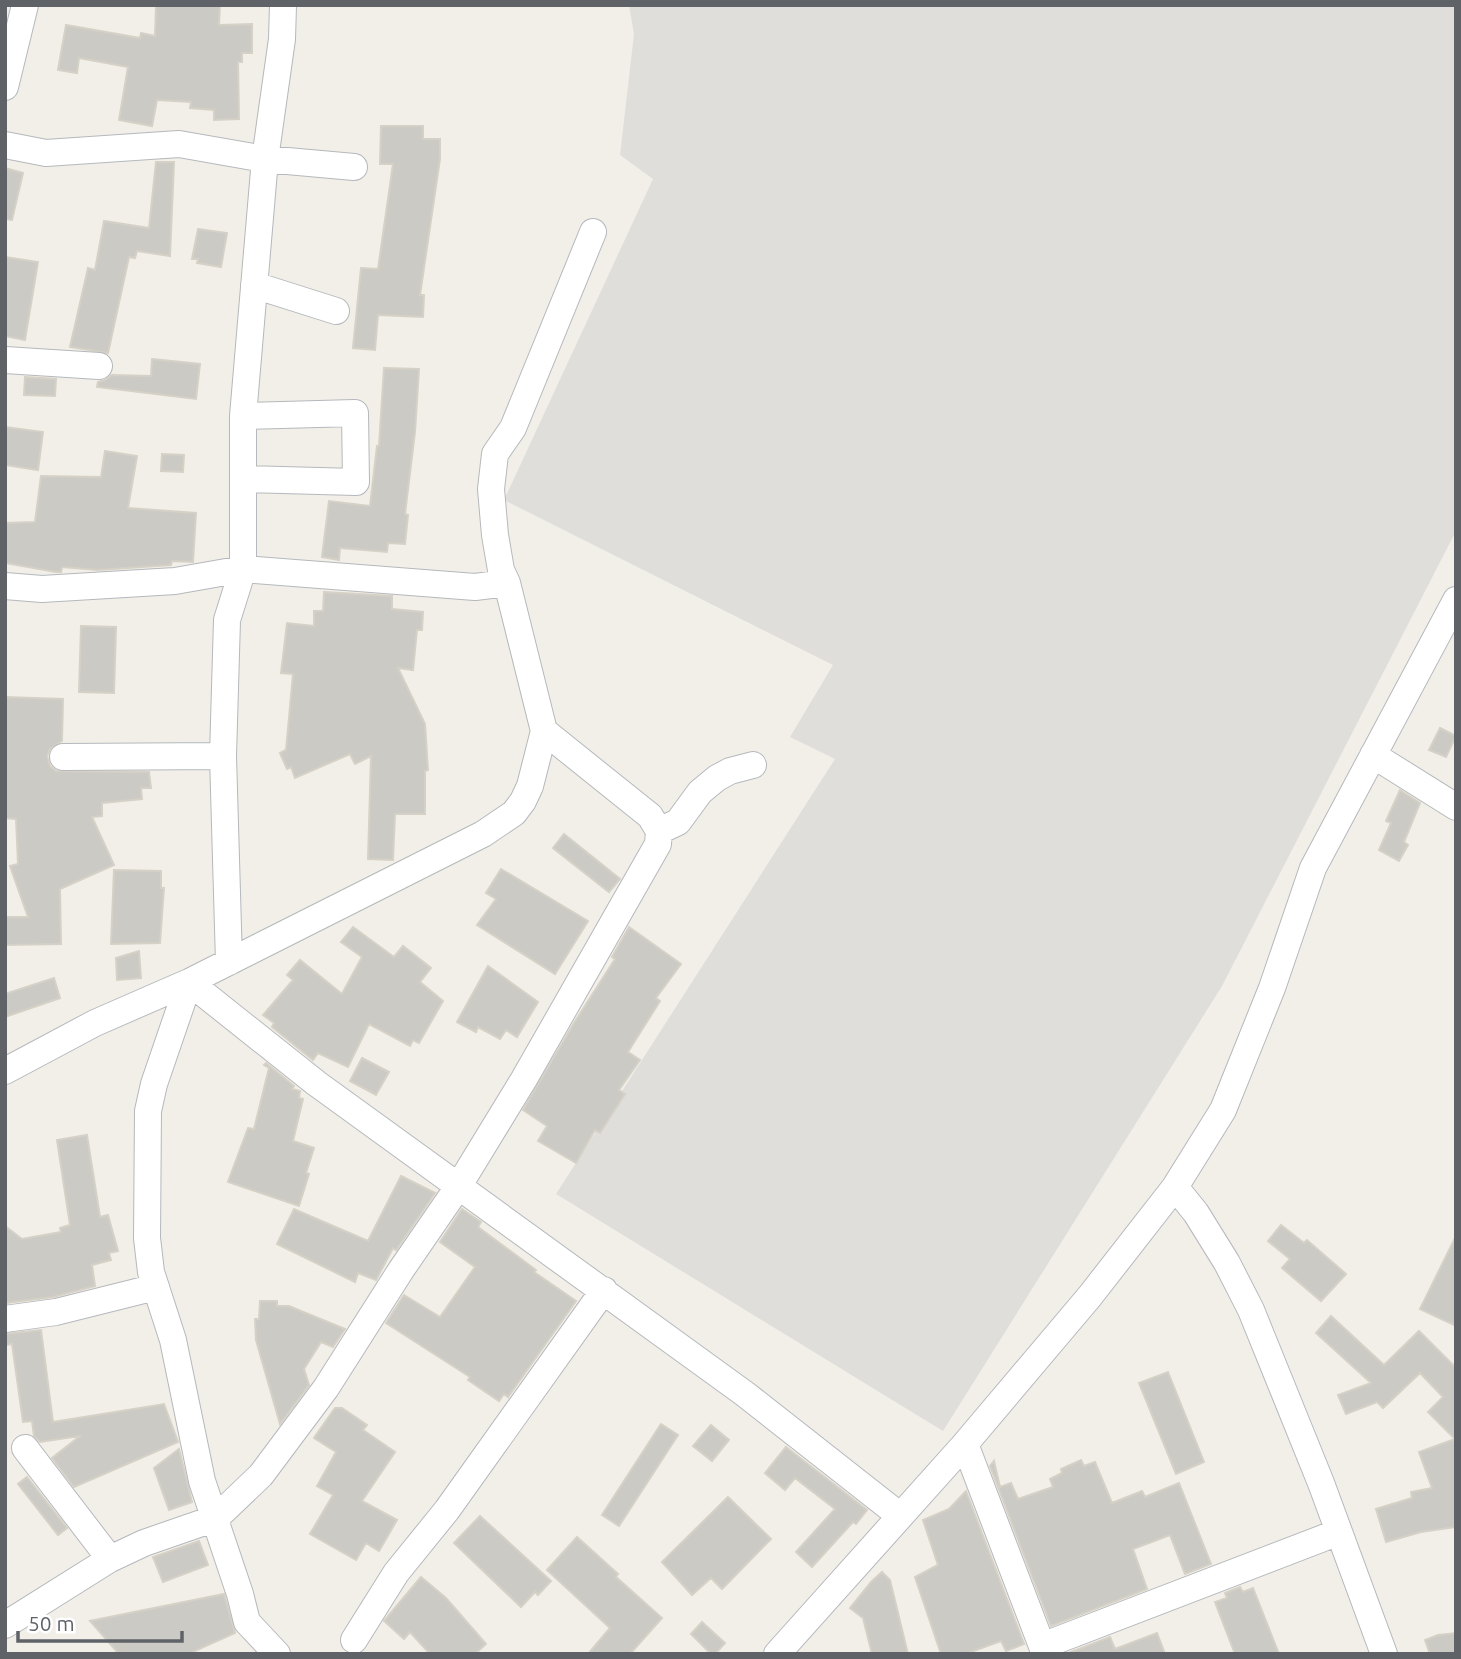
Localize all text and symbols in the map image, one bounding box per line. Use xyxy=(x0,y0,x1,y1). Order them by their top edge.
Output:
scale bar xyxy=(18,1600,182,1644)
text: 50 m xyxy=(28,1611,75,1635)

